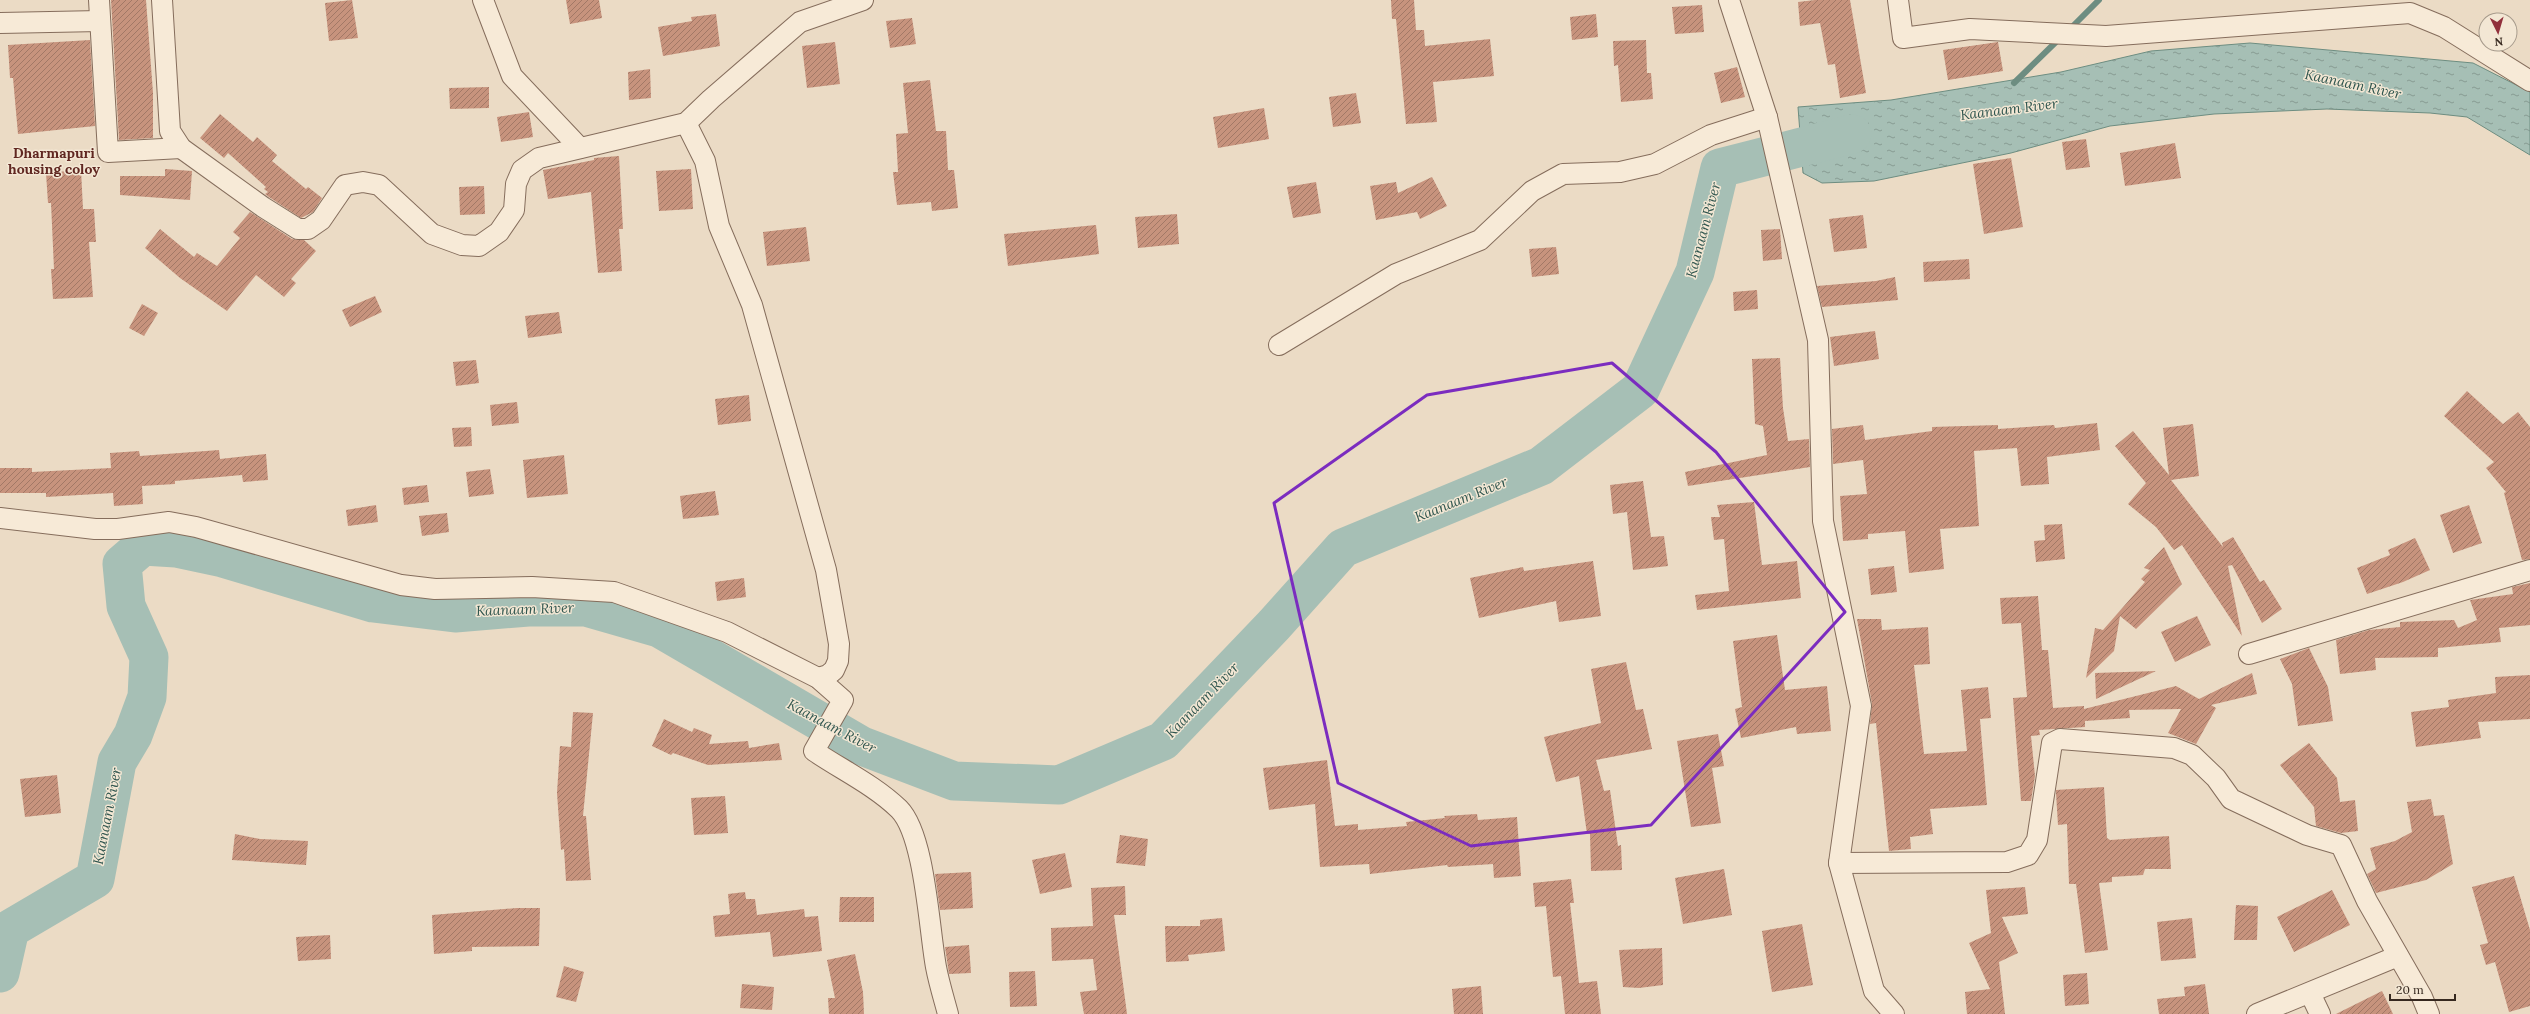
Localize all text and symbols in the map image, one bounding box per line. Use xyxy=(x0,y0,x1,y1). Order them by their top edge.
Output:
north arrow xyxy=(2478,12,2518,52)
text: N xyxy=(2494,35,2504,49)
water label: Kaanaam River xyxy=(2303,65,2403,103)
water label: Kaanaam River xyxy=(1959,94,2059,124)
district label: Dharmapuri housing coloy xyxy=(8,144,100,178)
water label: Kaanaam River xyxy=(1682,180,1725,280)
water label: Kaanaam River xyxy=(1412,472,1510,526)
water label: Kaanaam River xyxy=(476,598,575,620)
water label: Kaanaam River xyxy=(1161,658,1243,742)
water label: Kaanaam River xyxy=(784,695,880,757)
water label: Kaanaam River xyxy=(89,765,125,866)
scale bar xyxy=(2390,976,2455,1002)
text: 20 m xyxy=(2396,982,2424,997)

